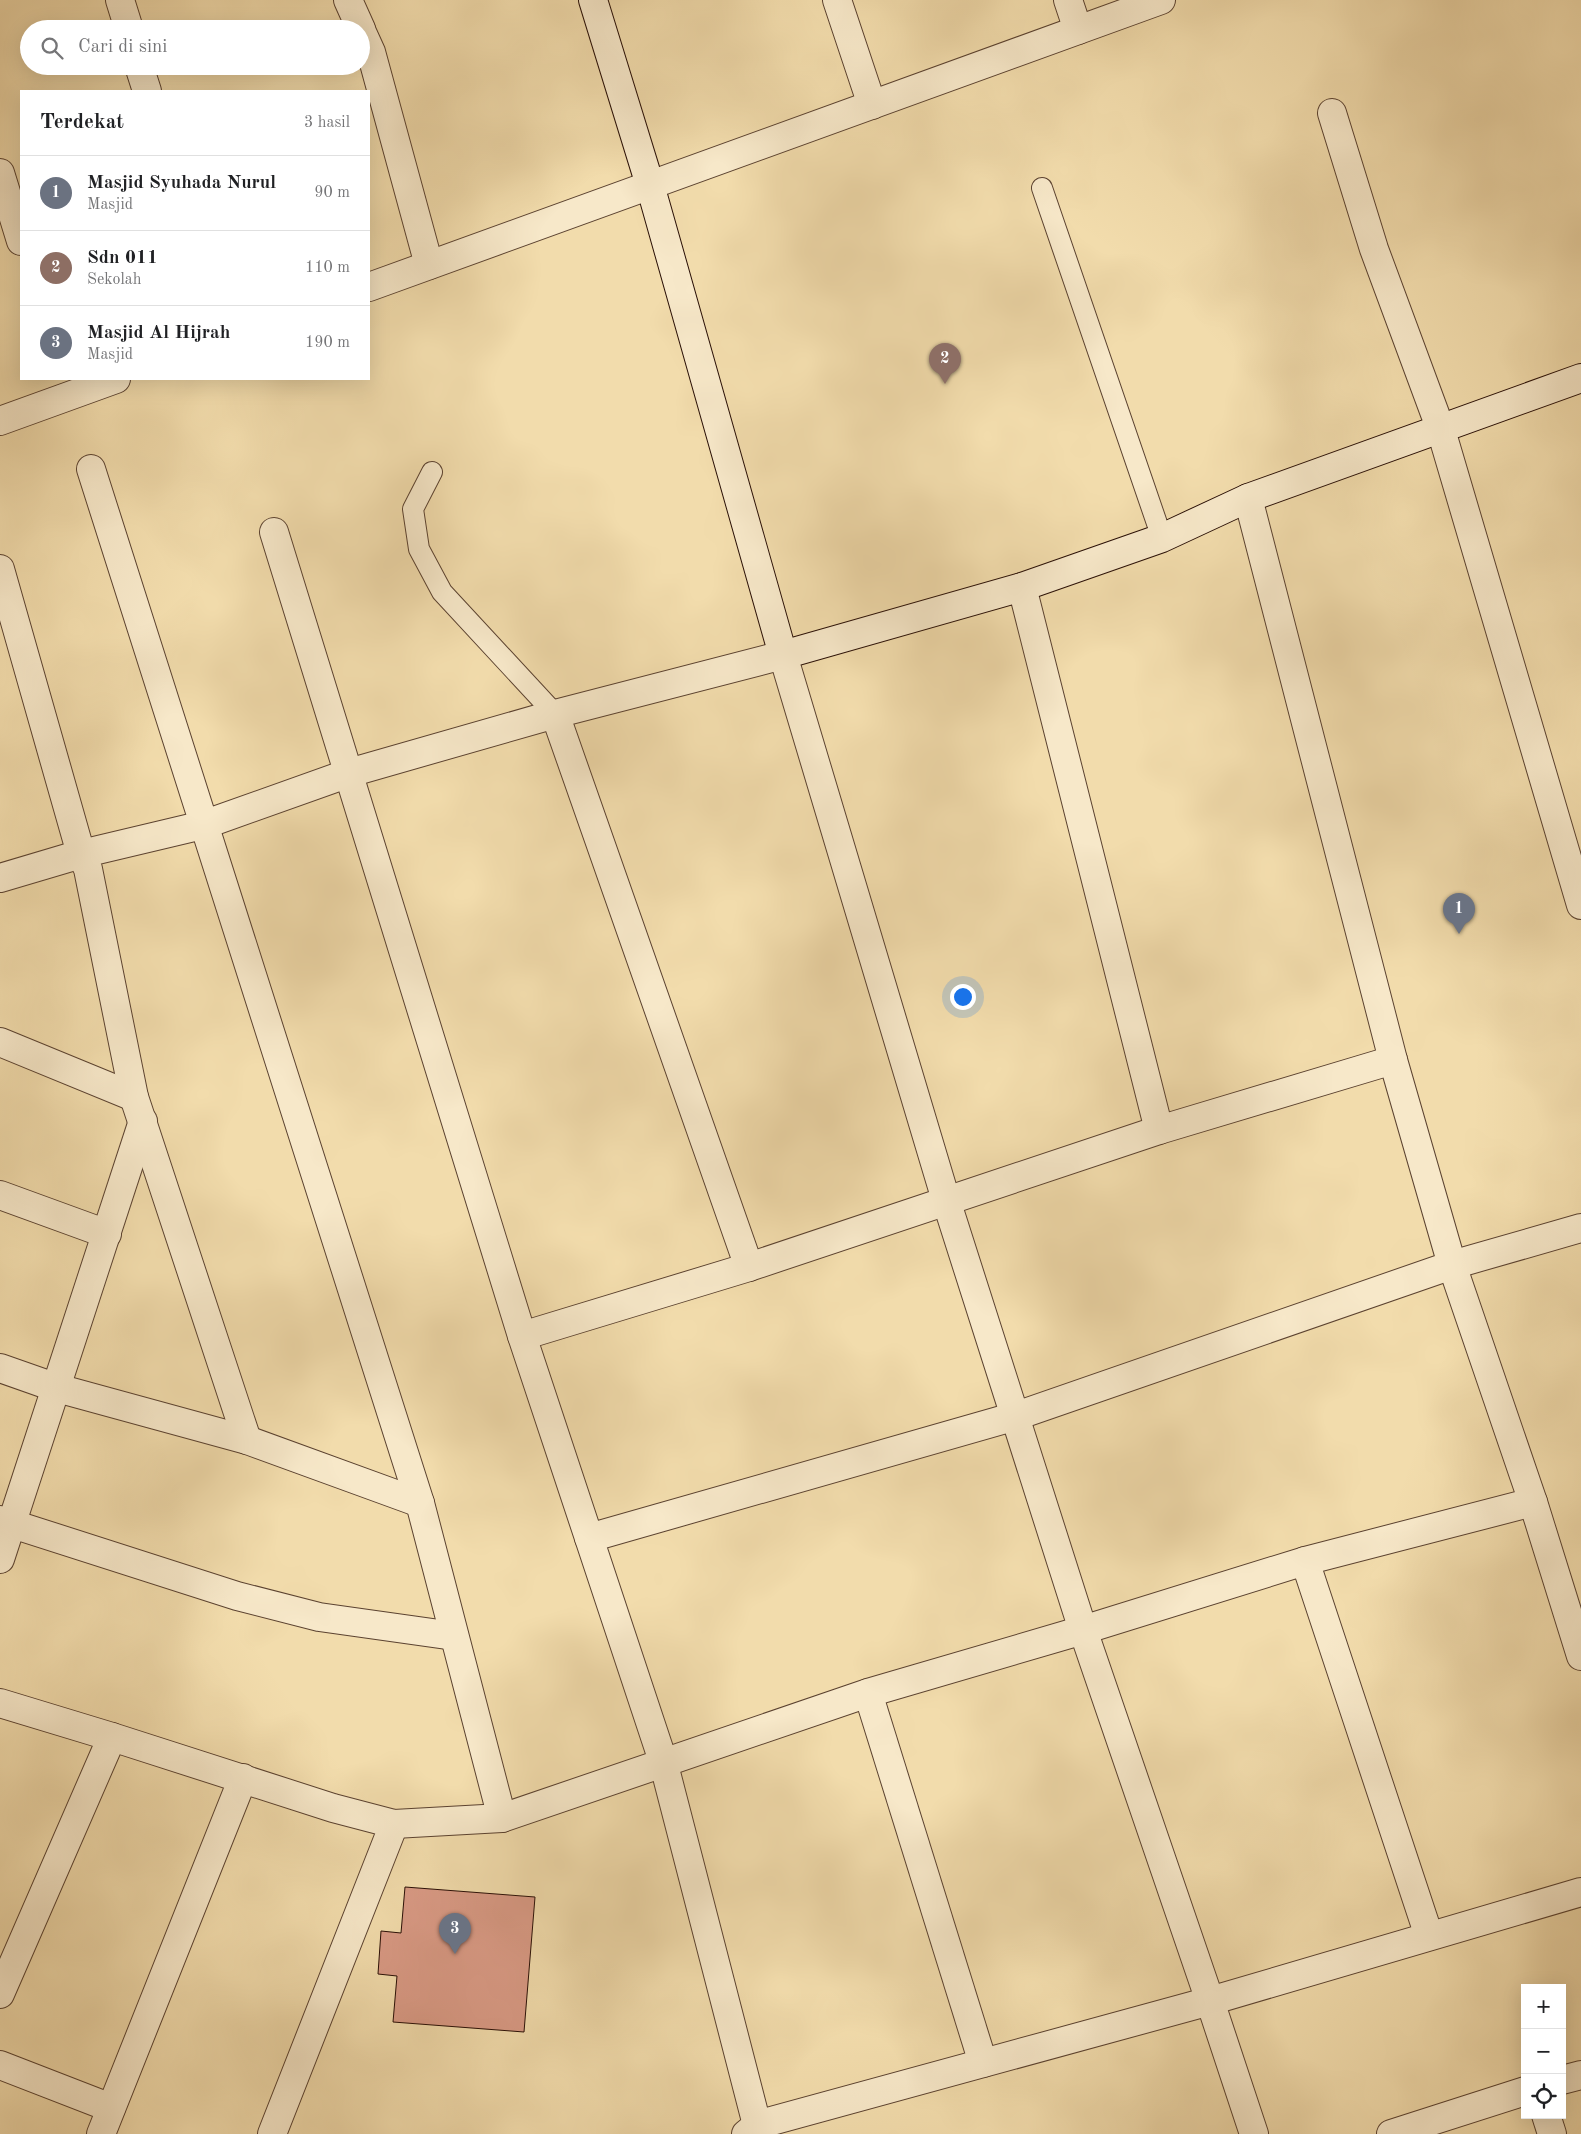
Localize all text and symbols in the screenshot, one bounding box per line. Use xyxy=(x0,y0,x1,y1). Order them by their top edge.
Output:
search box xyxy=(20,20,370,75)
icon: search xyxy=(38,34,66,62)
text: Cari di sini xyxy=(78,38,168,57)
text: Terdekat xyxy=(40,112,124,133)
text: 3 hasil xyxy=(304,115,350,131)
text: Masjid Syuhada Nurul xyxy=(87,174,276,193)
text: 1 xyxy=(51,185,61,201)
text: 90 m xyxy=(314,185,350,201)
text: Masjid xyxy=(87,197,133,213)
text: Sdn 011 xyxy=(87,249,158,268)
text: 2 xyxy=(51,260,61,276)
text: 110 m xyxy=(305,260,350,276)
text: Sekolah xyxy=(87,272,141,288)
text: Masjid Al Hijrah xyxy=(87,324,230,343)
text: 3 xyxy=(51,335,61,351)
text: 190 m xyxy=(305,335,350,351)
pin: 2 xyxy=(929,343,961,384)
text: Masjid xyxy=(87,347,133,363)
pin: 1 xyxy=(1443,893,1475,934)
your location xyxy=(950,984,976,1010)
pin: 3 xyxy=(439,1913,471,1954)
map controls xyxy=(1521,1984,1566,2119)
button: + xyxy=(1521,1984,1566,2029)
button: − xyxy=(1521,2029,1566,2074)
button: locate xyxy=(1521,2074,1566,2119)

